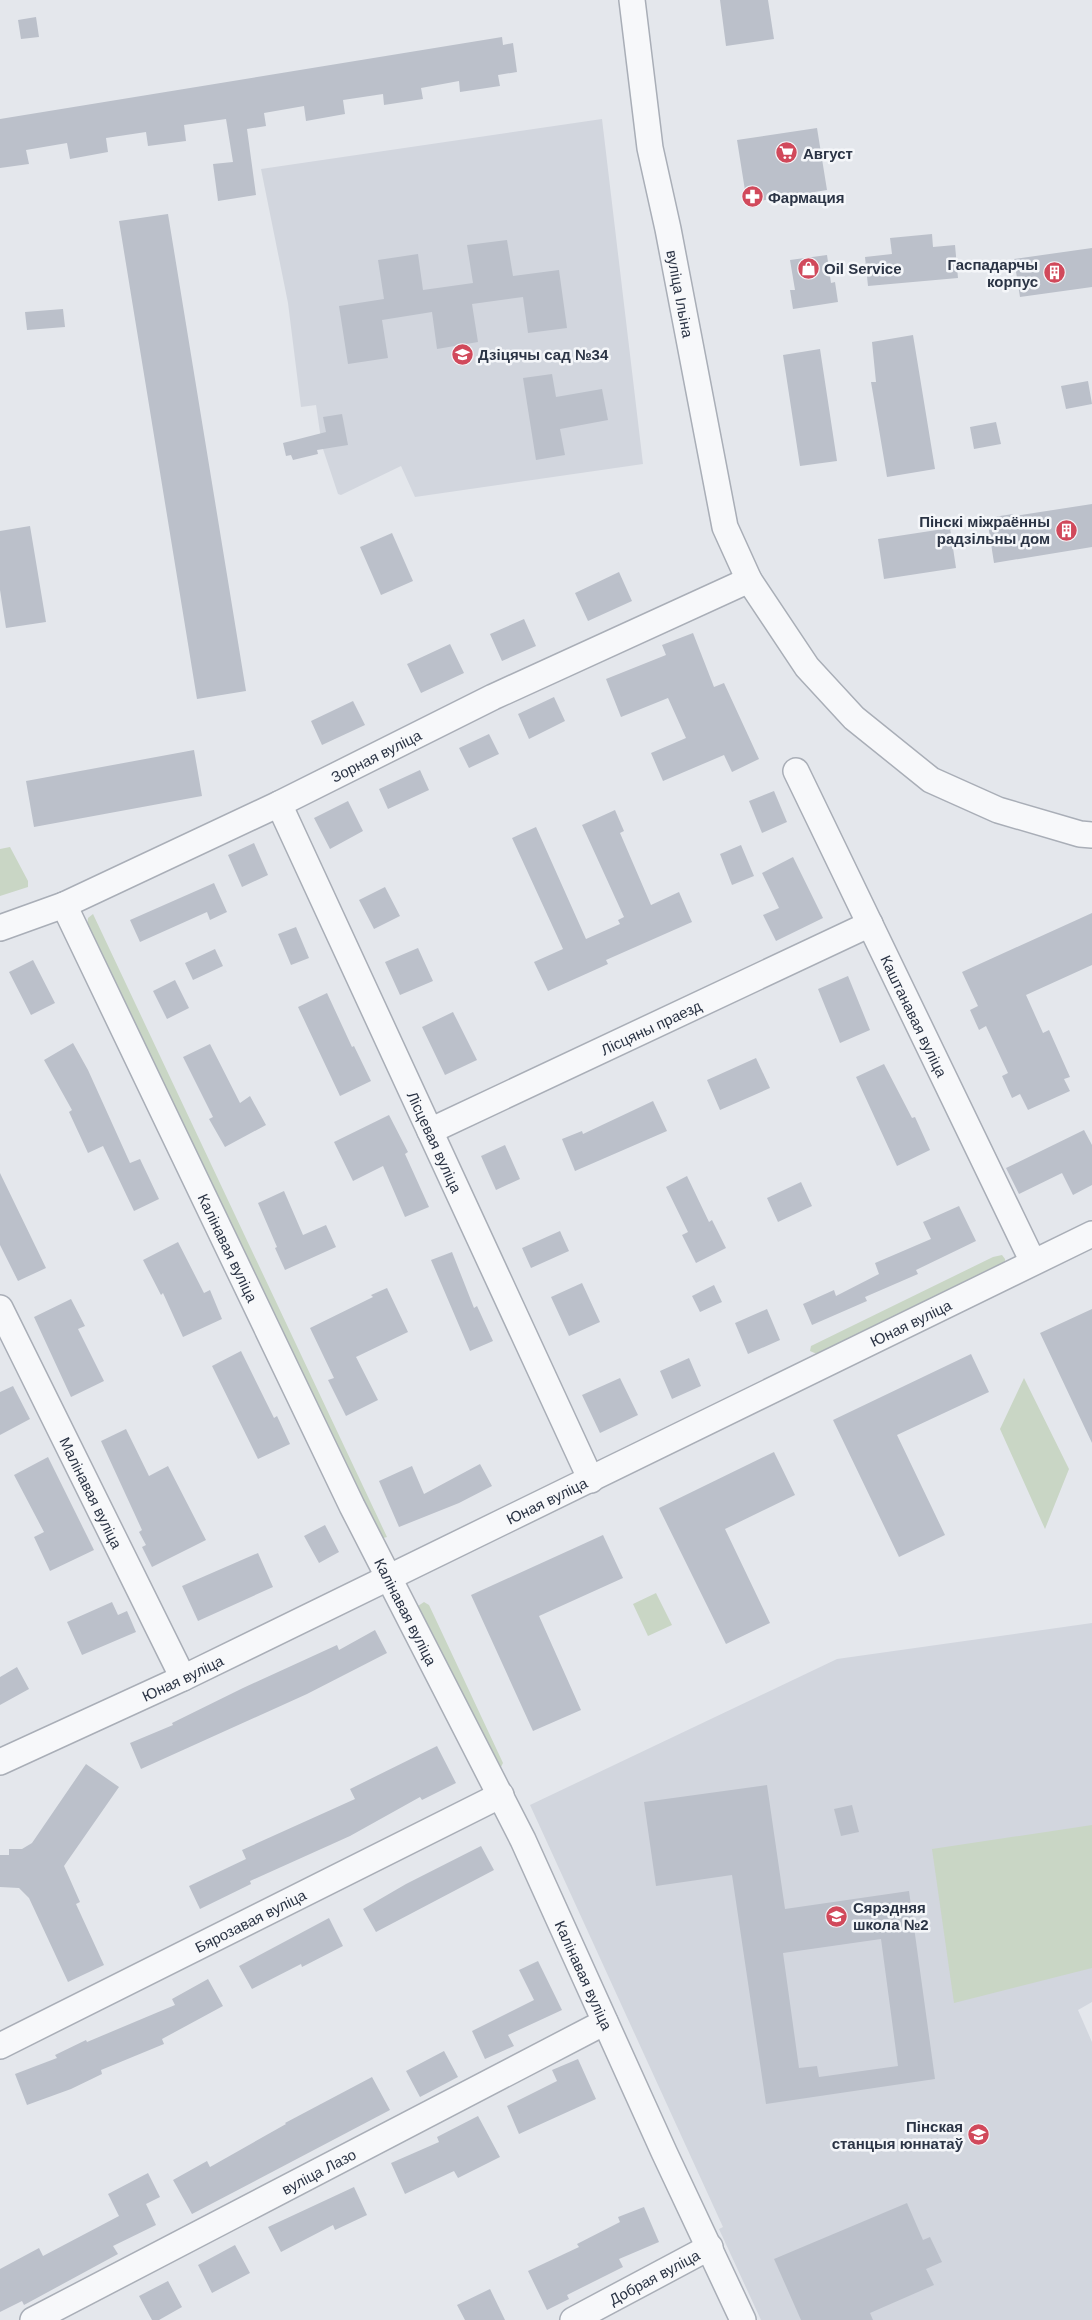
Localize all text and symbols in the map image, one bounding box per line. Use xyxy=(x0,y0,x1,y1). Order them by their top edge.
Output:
supermarket icon: Август xyxy=(775,141,799,165)
place label: Август xyxy=(803,145,853,162)
pharmacy icon: Фармация xyxy=(740,185,764,209)
place label: Фармация xyxy=(768,189,845,206)
street label: вуліца Ільіна xyxy=(664,249,697,340)
shop icon: Oil Service xyxy=(796,256,820,280)
place label: Гаспадарчы корпус xyxy=(947,256,1038,290)
place label: Oil Service xyxy=(824,260,902,277)
building icon: Гаспадарчы корпус xyxy=(1042,261,1066,285)
school or university icon: Дзіцячы сад №34 xyxy=(450,342,474,366)
place label: Дзіцячы сад №34 xyxy=(478,346,609,363)
place label: Пінскі міжраённы радзільны дом xyxy=(919,513,1050,547)
building icon: Пінскі міжраённы радзільны дом xyxy=(1054,518,1078,542)
street label: Зорная вуліца xyxy=(328,726,424,785)
street label: Каштанавая вуліца xyxy=(878,952,951,1080)
street label: Лісцяны праезд xyxy=(598,996,704,1058)
street label: Лісцевая вуліца xyxy=(404,1088,466,1196)
street label: Калінавая вуліца xyxy=(195,1191,262,1305)
street label: Юная вуліца xyxy=(867,1295,954,1350)
street label: Малінавая вуліца xyxy=(57,1434,126,1552)
street label: Юная вуліца xyxy=(503,1473,590,1527)
street label: Калінавая вуліца xyxy=(372,1555,441,1669)
street label: Юная вуліца xyxy=(139,1651,227,1704)
street label: Бярозавая вуліца xyxy=(192,1885,309,1956)
place label: Сярэдняя школа №2 xyxy=(853,1899,929,1933)
school or university icon: Сярэдняя школа №2 xyxy=(825,1904,849,1928)
street label: Калінавая вуліца xyxy=(552,1918,616,2033)
place label: Пінская станцыя юннатаў xyxy=(832,2118,964,2152)
school or university icon: Пінская станцыя юннатаў xyxy=(967,2123,991,2147)
street label: вуліца Лазо xyxy=(279,2145,358,2198)
street label: Добрая вуліца xyxy=(606,2245,703,2308)

